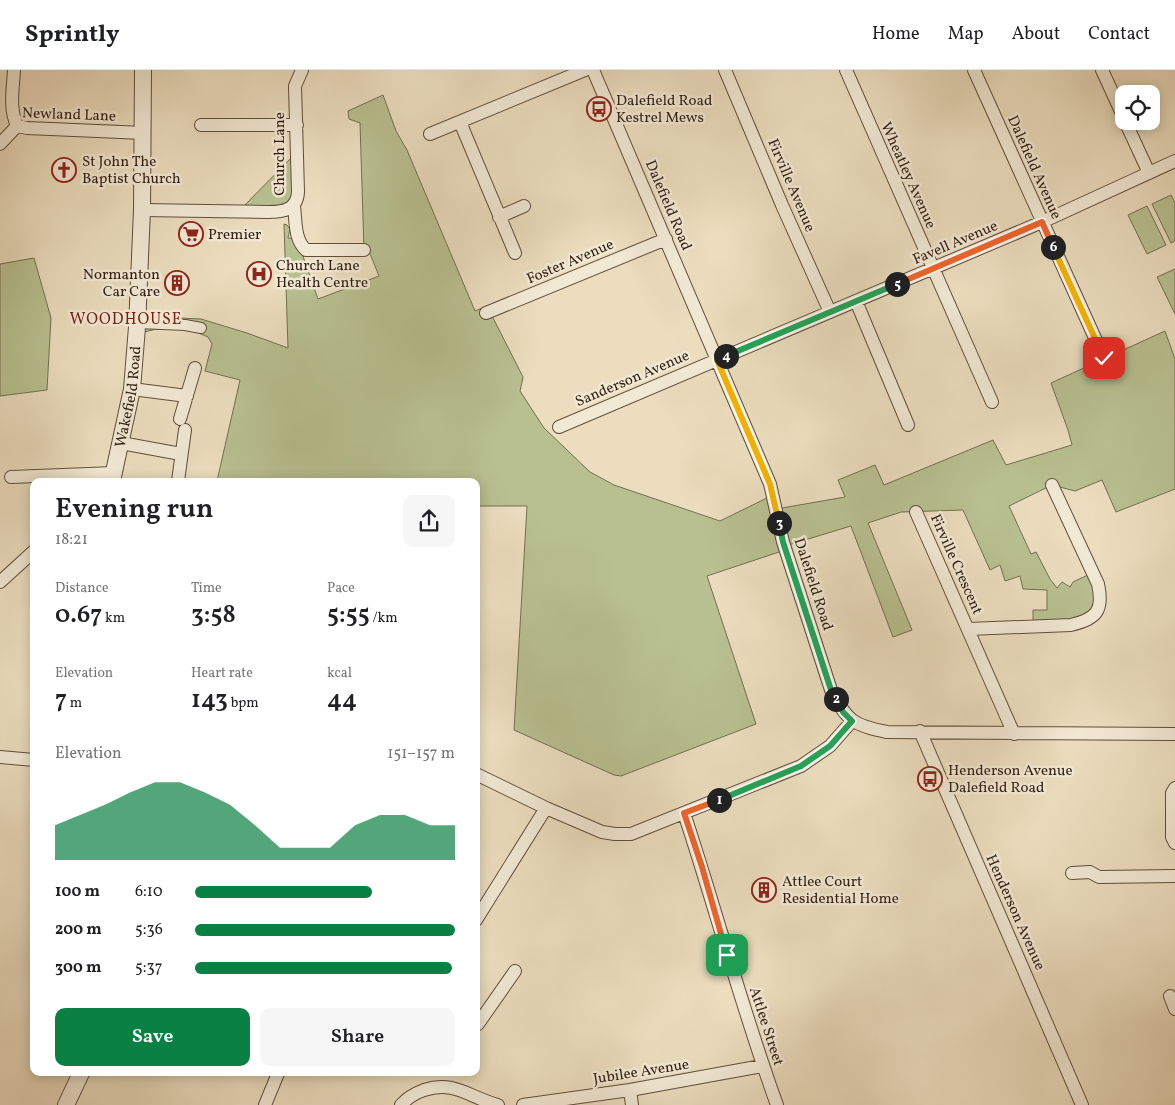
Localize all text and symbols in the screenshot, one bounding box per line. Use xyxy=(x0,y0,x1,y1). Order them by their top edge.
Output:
text: Sprintly xyxy=(25,18,120,52)
text: Home xyxy=(872,22,920,47)
text: Map xyxy=(948,22,984,47)
text: About xyxy=(1012,22,1060,47)
text: Contact xyxy=(1088,22,1150,47)
map controls xyxy=(1115,85,1160,130)
button: locate xyxy=(1115,85,1160,130)
place label: Dalefield Road Kestrel Mews xyxy=(616,91,712,129)
bus stop icon: Dalefield Road Kestrel Mews xyxy=(586,96,612,122)
street label: Newland Lane xyxy=(22,103,116,128)
street label: Church Lane xyxy=(270,112,291,196)
street label: Dalefield Avenue xyxy=(1001,112,1066,223)
street label: Wheatley Avenue xyxy=(875,119,941,232)
street label: Firville Avenue xyxy=(762,136,820,235)
place label: St John The Baptist Church xyxy=(82,152,181,190)
church icon: St John The Baptist Church xyxy=(51,157,77,183)
street label: Dalefield Road xyxy=(639,157,696,254)
street label: Favell Avenue xyxy=(910,216,1001,271)
supermarket icon: Premier xyxy=(178,221,204,247)
place label: Premier xyxy=(208,225,261,246)
pin: 6 xyxy=(1040,234,1066,260)
street label: Foster Avenue xyxy=(524,235,617,290)
text: 6 xyxy=(1050,238,1057,257)
place label: Church Lane Health Centre xyxy=(276,256,368,294)
hospital icon: Church Lane Health Centre xyxy=(246,261,272,287)
place label: Normanton Car Care xyxy=(83,265,160,303)
building icon: Normanton Car Care xyxy=(164,270,190,296)
pin: 5 xyxy=(884,272,910,296)
text: 5 xyxy=(894,275,901,294)
district label: WOODHOUSE xyxy=(70,309,182,331)
pin xyxy=(1083,337,1125,379)
pin: 4 xyxy=(714,344,738,368)
icon: check xyxy=(1090,344,1118,372)
street label: Wakefield Road xyxy=(111,345,147,450)
street label: Sanderson Avenue xyxy=(572,346,693,413)
text: 4 xyxy=(722,347,731,366)
text: Evening run xyxy=(55,490,214,529)
button: share xyxy=(403,495,455,547)
pin: 3 xyxy=(766,510,792,536)
street label: Firville Crescent xyxy=(924,511,987,618)
text: 3 xyxy=(776,514,783,533)
text: 18:21 xyxy=(55,529,88,551)
street label: Dalefield Road xyxy=(788,535,837,634)
text: Distance xyxy=(55,579,109,598)
text: Time xyxy=(191,579,222,598)
text: Pace xyxy=(327,579,355,598)
text: 0.67 xyxy=(55,598,102,633)
text: 3:58 xyxy=(191,598,236,633)
text: 5:55 xyxy=(327,598,370,633)
text: km xyxy=(102,609,125,628)
text: /km xyxy=(370,609,398,628)
text: Elevation xyxy=(55,664,113,683)
text: Heart rate xyxy=(191,664,253,683)
text: kcal xyxy=(327,664,352,683)
text: 7 xyxy=(55,683,67,718)
text: 143 xyxy=(191,683,228,718)
text: 44 xyxy=(327,683,357,718)
pin: 2 xyxy=(824,686,848,712)
text: 2 xyxy=(833,690,840,709)
text: m xyxy=(67,694,82,713)
text: bpm xyxy=(228,694,259,713)
text: Elevation xyxy=(55,743,122,765)
text: 151–157 m xyxy=(387,743,455,765)
place label: Henderson Avenue Dalefield Road xyxy=(948,761,1073,799)
bus stop icon: Henderson Avenue Dalefield Road xyxy=(917,766,943,792)
pin: 1 xyxy=(706,788,732,812)
text: 1 xyxy=(717,791,722,810)
street label: Henderson Avenue xyxy=(980,851,1050,974)
place label: Attlee Court Residential Home xyxy=(782,872,899,910)
building icon: Attlee Court Residential Home xyxy=(751,877,777,903)
text: 100 m xyxy=(55,881,100,903)
text: 6:10 xyxy=(135,881,163,903)
text: 200 m xyxy=(55,919,102,941)
text: 5:36 xyxy=(135,919,163,941)
pin xyxy=(706,934,748,976)
icon: arrive xyxy=(713,941,741,969)
text: 300 m xyxy=(55,957,101,979)
text: 5:37 xyxy=(135,957,162,979)
street label: Attlee Street xyxy=(743,984,788,1069)
button: Save xyxy=(55,1008,250,1066)
button: Share xyxy=(260,1008,455,1066)
street label: Jubilee Avenue xyxy=(592,1055,691,1090)

